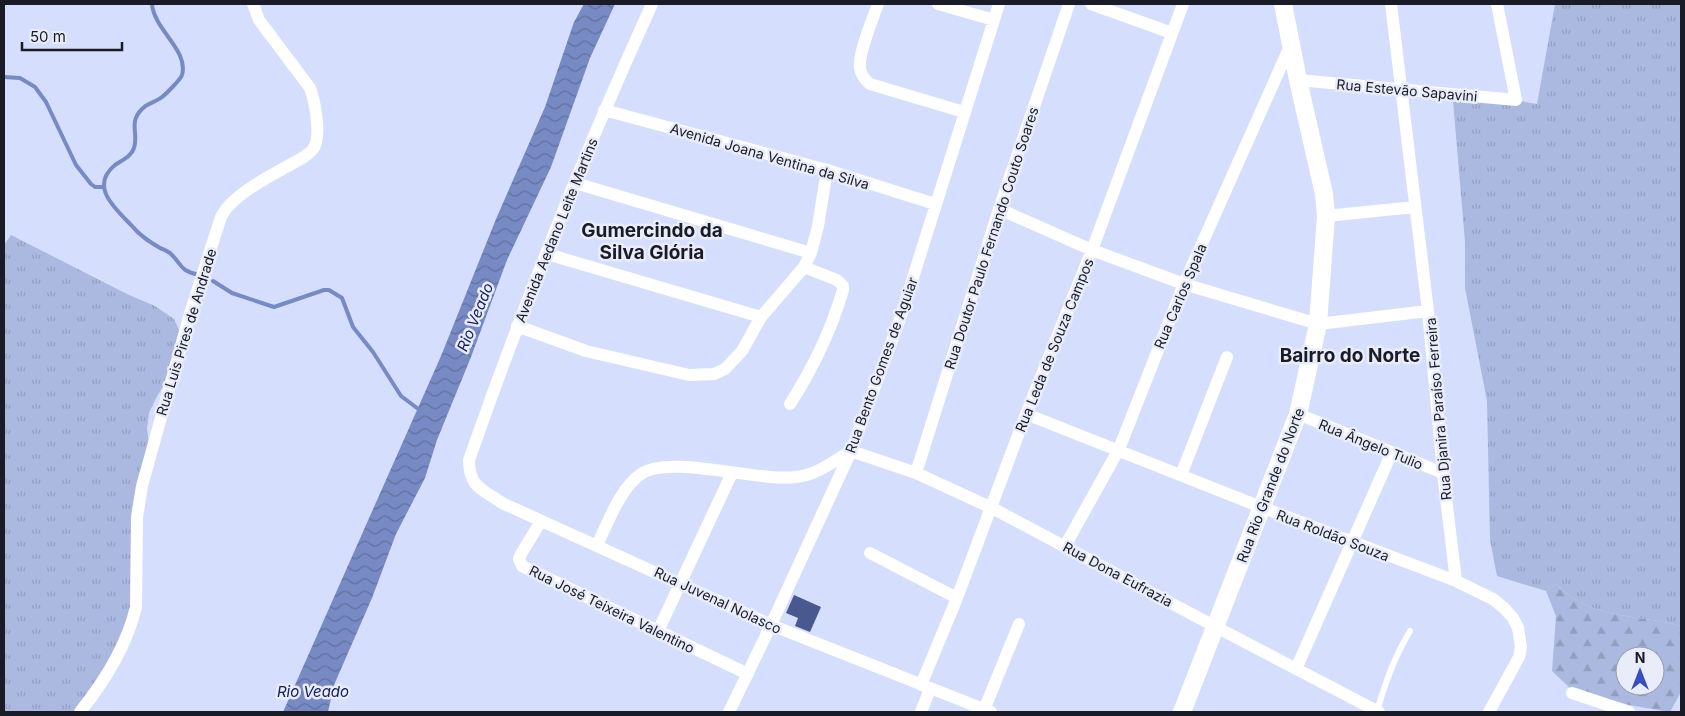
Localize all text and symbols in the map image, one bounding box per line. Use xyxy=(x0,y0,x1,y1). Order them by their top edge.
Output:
scale bar xyxy=(22,20,122,52)
text: 50 m xyxy=(30,27,66,46)
street label: Rua Estevão Sapavini xyxy=(1336,75,1478,105)
street label: Rua Doutor Paulo Fernando Couto Soares xyxy=(940,105,1042,371)
street label: Avenida Joana Ventina da Silva xyxy=(669,119,871,193)
street label: Avenida Aedano Leite Martins xyxy=(511,135,601,325)
district label: Gumercindo da Silva Glória xyxy=(581,219,723,264)
street label: Rua Carlos Spala xyxy=(1150,241,1210,351)
street label: Rua Luis Pires de Andrade xyxy=(152,246,220,418)
street label: Rua Leda de Souza Campos xyxy=(1011,256,1097,434)
street label: Rua Bento Gomes de Aguiar xyxy=(841,275,921,455)
water label: Rio Veado xyxy=(453,280,497,354)
street label: Rua Djanira Paraíso Ferreira xyxy=(1422,317,1454,501)
district label: Bairro do Norte xyxy=(1280,344,1420,367)
street label: Rua Rio Grande do Norte xyxy=(1233,405,1307,565)
street label: Rua Ângelo Tulio xyxy=(1316,415,1426,473)
street label: Rua Roldão Souza xyxy=(1274,506,1392,564)
street label: Rua Dona Eufrazia xyxy=(1060,538,1176,610)
street label: Rua José Teixeira Valentino xyxy=(527,562,697,656)
street label: Rua Juvenal Nolasco xyxy=(652,563,784,637)
north arrow xyxy=(1615,646,1665,696)
text: N xyxy=(1635,649,1645,666)
water label: Rio Veado xyxy=(277,682,349,701)

